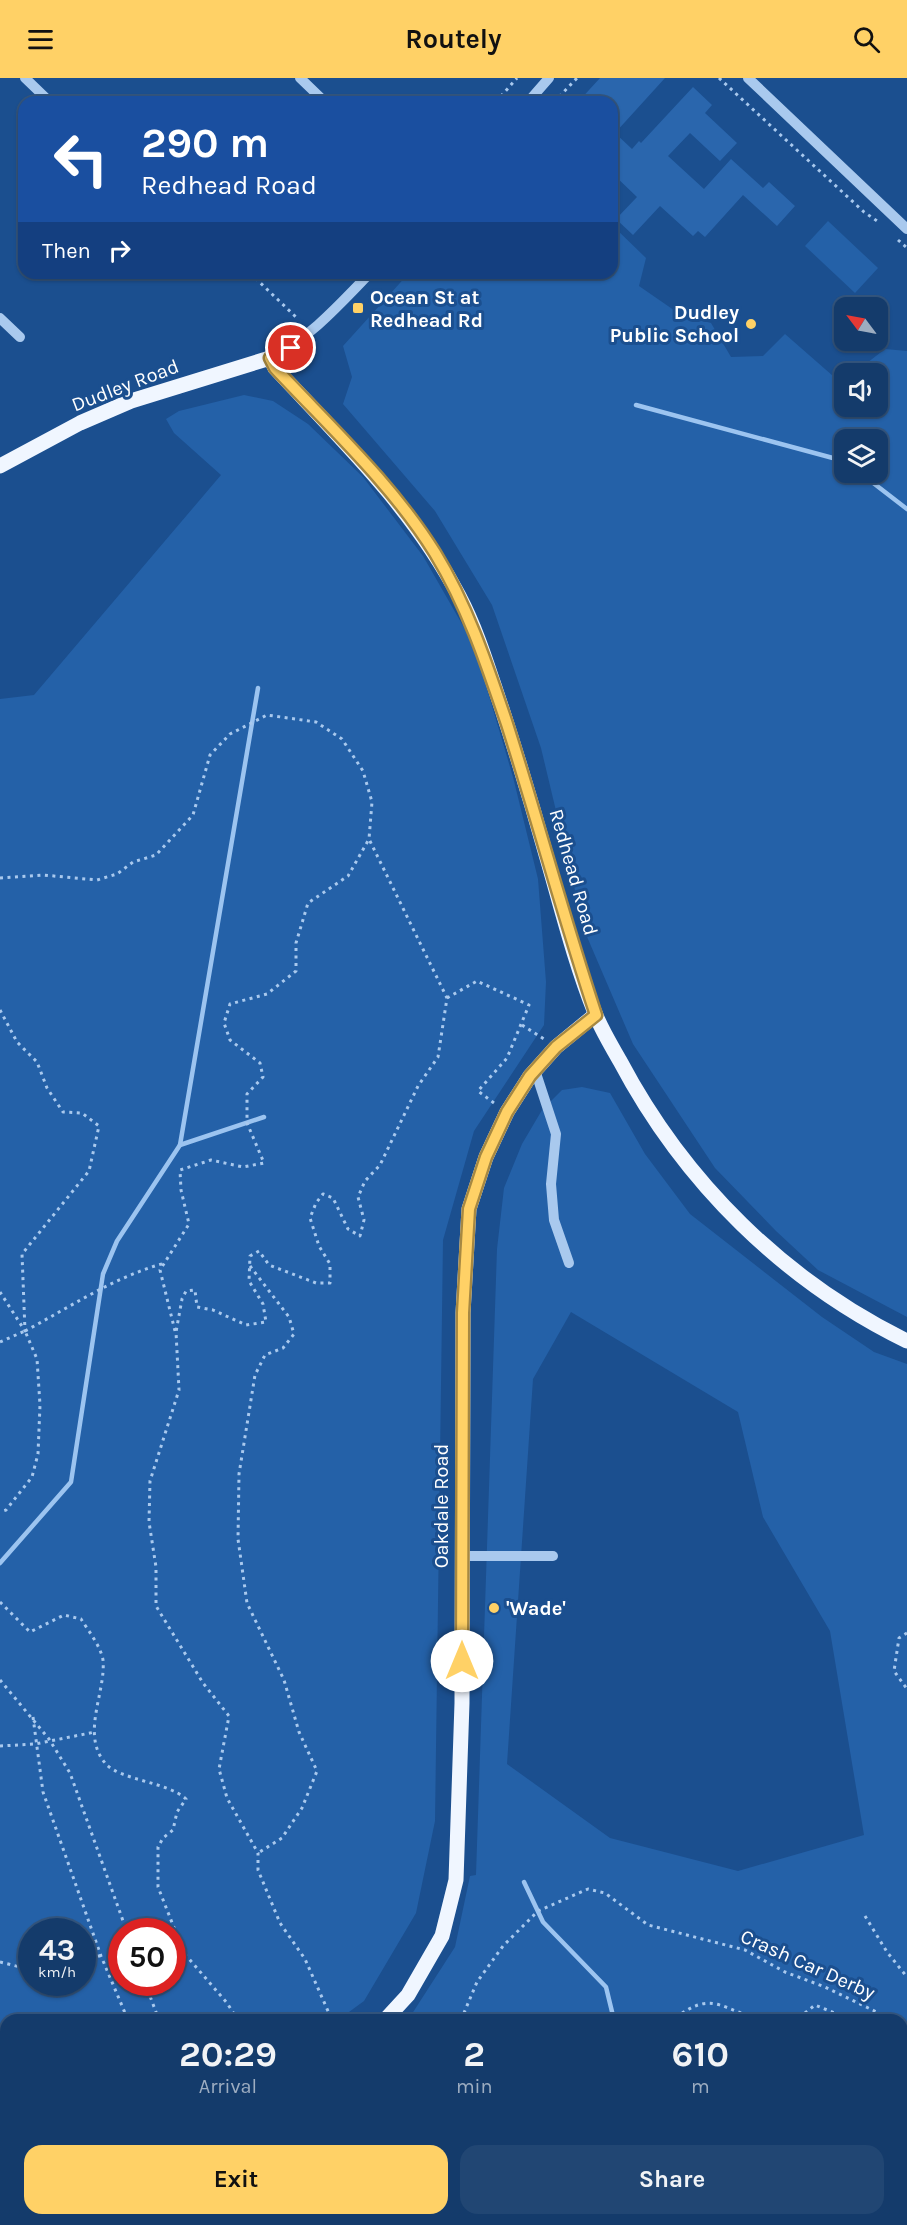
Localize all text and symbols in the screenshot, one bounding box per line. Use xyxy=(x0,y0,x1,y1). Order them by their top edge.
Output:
icon: menu xyxy=(24,23,57,56)
text: Routely xyxy=(405,23,502,55)
icon: search xyxy=(850,23,883,56)
text: 290 m xyxy=(141,118,269,168)
icon: left xyxy=(42,120,120,198)
text: Redhead Road xyxy=(141,169,317,201)
icon: right xyxy=(103,234,136,267)
text: Then xyxy=(42,238,91,264)
place label: Ocean St at Redhead Rd xyxy=(370,286,483,332)
north arrow xyxy=(834,297,888,351)
map controls xyxy=(834,297,888,483)
marker: Ocean St at Redhead Rd xyxy=(351,301,365,315)
place label: Dudley Public School xyxy=(610,301,739,347)
marker: Dudley Public School xyxy=(744,317,758,331)
pin xyxy=(265,322,316,373)
icon: arrive xyxy=(274,331,307,364)
street label: Dudley Road xyxy=(68,354,182,416)
button: sound xyxy=(834,363,888,417)
button: layers xyxy=(834,429,888,483)
street label: Redhead Road xyxy=(544,806,603,938)
street label: Oakdale Road xyxy=(430,1444,453,1568)
place label: 'Wade' xyxy=(506,1597,566,1620)
marker: 'Wade' xyxy=(487,1601,501,1615)
position arrow xyxy=(430,1629,494,1693)
speed limit sign: 50 xyxy=(108,1918,186,1996)
street label: Crash Car Derby xyxy=(737,1924,879,2004)
text: 43 xyxy=(39,1932,75,1968)
text: km/h xyxy=(38,1963,76,1981)
text: 20:29 xyxy=(179,2033,277,2075)
text: 2 xyxy=(463,2033,485,2075)
text: 610 xyxy=(672,2033,729,2075)
text: Arrival xyxy=(199,2075,257,2098)
text: min xyxy=(456,2075,493,2098)
text: m xyxy=(691,2075,710,2098)
button: Exit xyxy=(24,2145,448,2214)
button: Share xyxy=(460,2145,884,2214)

